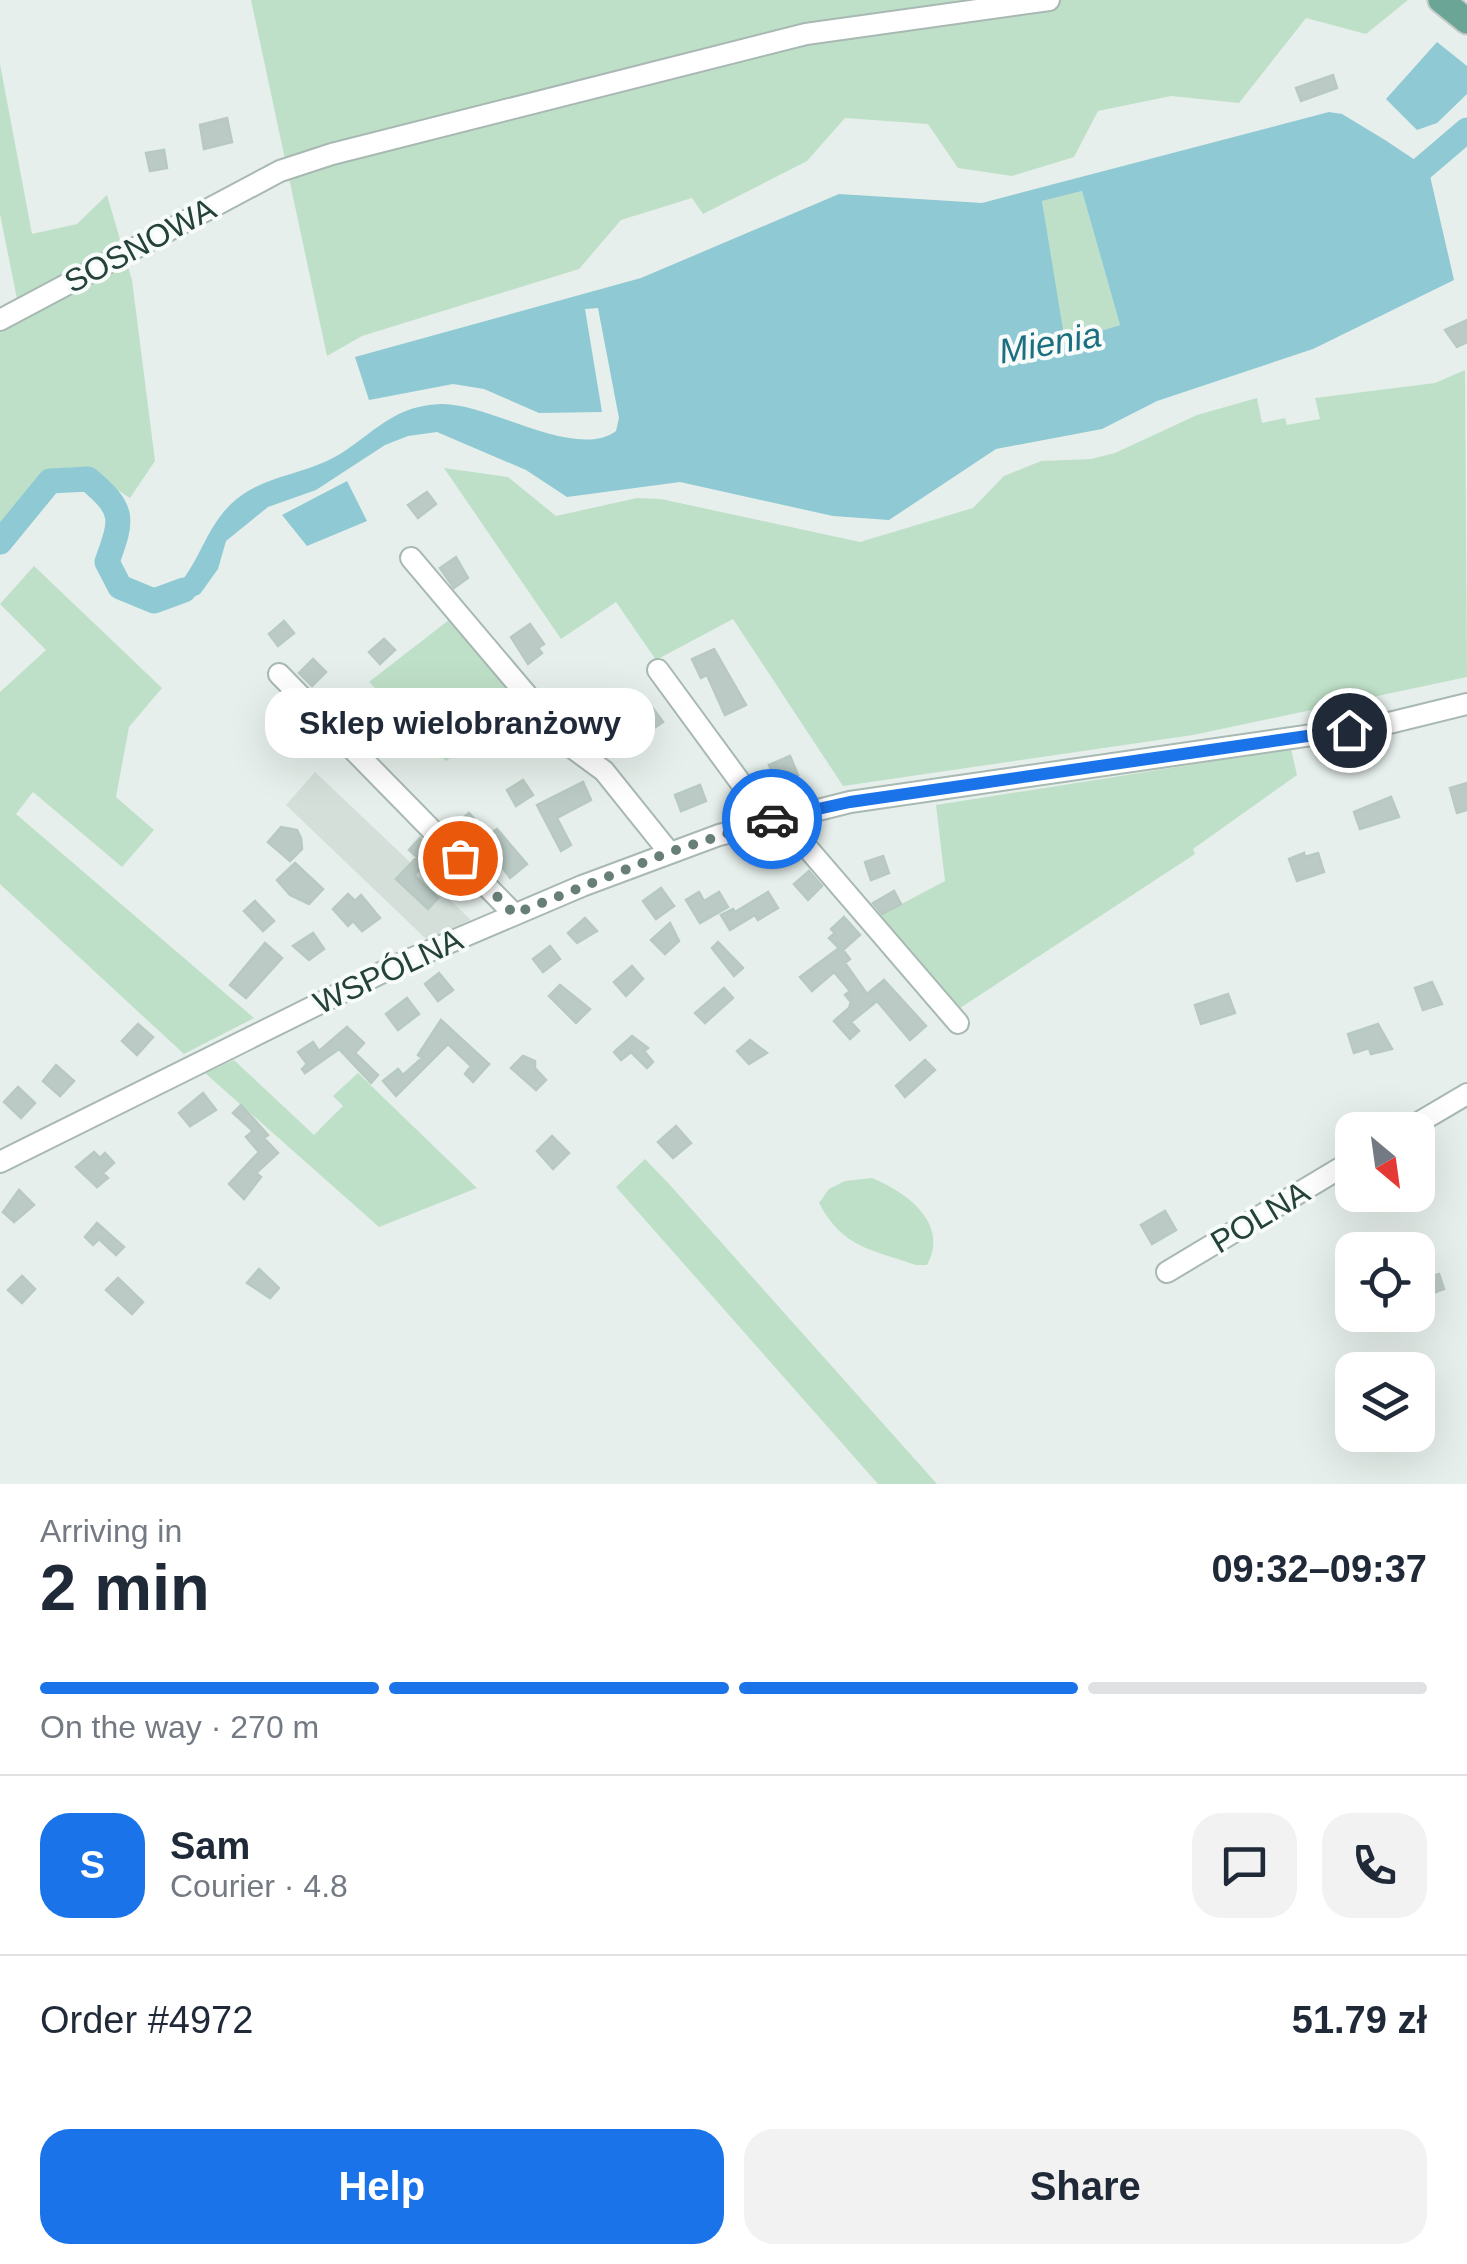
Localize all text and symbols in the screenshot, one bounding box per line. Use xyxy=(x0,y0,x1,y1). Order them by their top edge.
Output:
street label: SOSNOWA xyxy=(58,190,222,300)
water label: Mienia xyxy=(996,314,1104,371)
callout: Sklep wielobranżowy xyxy=(265,688,655,758)
pin xyxy=(1307,688,1392,773)
icon: home xyxy=(1322,703,1377,758)
text: Sklep wielobranżowy xyxy=(299,705,621,741)
courier xyxy=(722,769,822,869)
icon: car xyxy=(745,792,800,847)
pin xyxy=(418,816,503,901)
icon: bag xyxy=(433,831,488,886)
street label: WSPÓLNA xyxy=(308,921,469,1021)
north arrow xyxy=(1335,1112,1435,1212)
map controls xyxy=(1335,1112,1435,1452)
street label: POLNA xyxy=(1204,1173,1316,1260)
button: locate xyxy=(1335,1232,1435,1332)
button: layers xyxy=(1335,1352,1435,1452)
text: Arriving in xyxy=(40,1513,182,1549)
text: 09:32–09:37 xyxy=(1211,1548,1427,1590)
text: 2 min xyxy=(40,1551,210,1624)
text: On the way · 270 m xyxy=(40,1709,319,1745)
button: chat xyxy=(1192,1813,1297,1918)
button: phone xyxy=(1322,1813,1427,1918)
text: Sam xyxy=(170,1825,250,1867)
text: S xyxy=(80,1844,105,1886)
text: Courier · 4.8 xyxy=(170,1868,348,1904)
text: Order #4972 xyxy=(40,1999,253,2041)
text: 51.79 zł xyxy=(1292,1999,1427,2041)
button: Help xyxy=(40,2129,724,2244)
button: Share xyxy=(744,2129,1427,2244)

